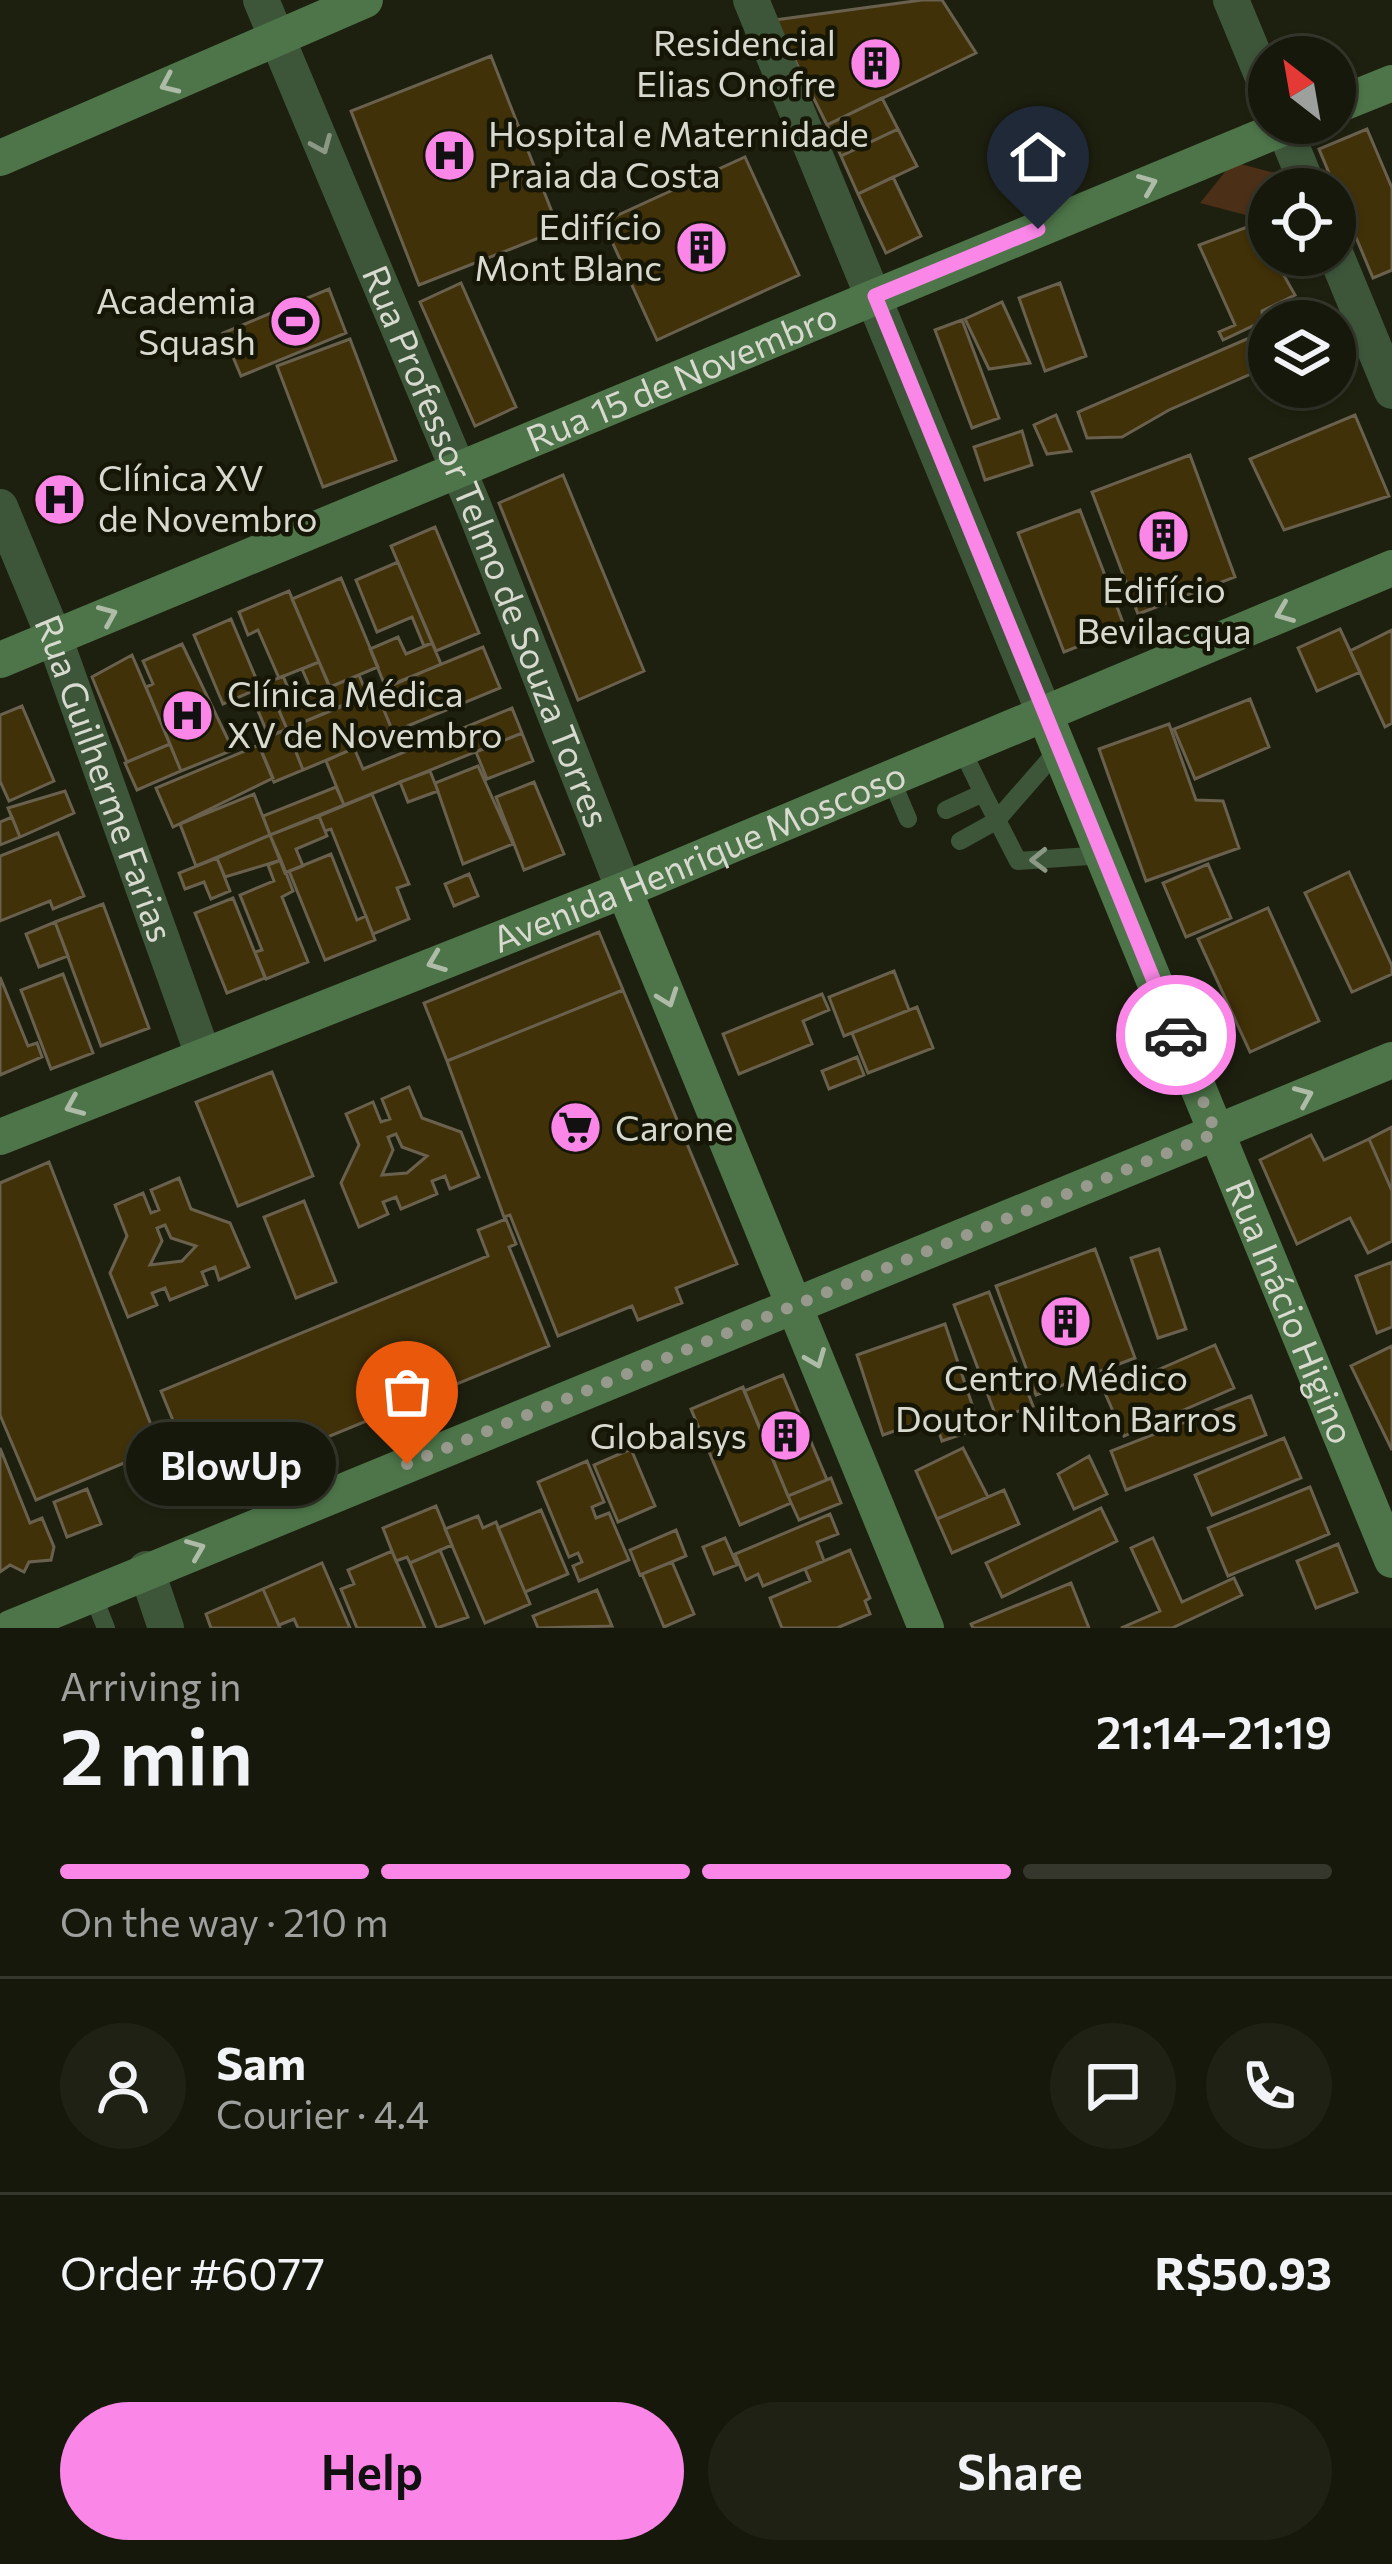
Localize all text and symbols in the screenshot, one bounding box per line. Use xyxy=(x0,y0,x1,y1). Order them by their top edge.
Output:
place label: Residencial Elias Onofre xyxy=(636,19,836,104)
building icon: Residencial Elias Onofre xyxy=(847,36,903,92)
north arrow xyxy=(1248,36,1356,144)
map controls xyxy=(1248,36,1356,408)
one-way arrow xyxy=(160,69,181,93)
pin xyxy=(987,106,1089,229)
place label: Hospital e Maternidade Praia da Costa xyxy=(488,110,869,195)
icon: home xyxy=(1005,124,1071,190)
hospital icon: Hospital e Maternidade Praia da Costa xyxy=(421,127,477,183)
one-way arrow xyxy=(307,132,331,154)
button: locate xyxy=(1248,168,1356,276)
one-way arrow xyxy=(1137,174,1158,198)
place label: Edifício Mont Blanc xyxy=(474,203,662,288)
building icon: Edifício Mont Blanc xyxy=(673,220,729,276)
street label: Rua Professor Telmo de Souza Torres xyxy=(355,258,621,833)
place label: Academia Squash xyxy=(96,277,256,362)
street label: Rua 15 de Novembro xyxy=(519,291,843,459)
sports icon: Academia Squash xyxy=(267,294,323,350)
button: layers xyxy=(1248,300,1356,408)
place label: Clínica XV de Novembro xyxy=(98,454,317,539)
hospital icon: Clínica XV de Novembro xyxy=(31,471,87,527)
building icon: Edifício Bevilacqua xyxy=(1136,507,1192,563)
place label: Edifício Bevilacqua xyxy=(1076,566,1252,651)
one-way arrow xyxy=(1274,599,1295,623)
one-way arrow xyxy=(95,605,117,629)
street label: Rua Guilherme Farias xyxy=(27,608,185,947)
place label: Clínica Médica XV de Novembro xyxy=(227,670,503,755)
hospital icon: Clínica Médica XV de Novembro xyxy=(160,687,216,743)
street label: Avenida Henrique Moscoso xyxy=(485,751,911,960)
one-way arrow xyxy=(1029,847,1047,873)
one-way arrow xyxy=(427,948,448,973)
courier xyxy=(1116,975,1236,1095)
one-way arrow xyxy=(653,987,678,1008)
icon: car xyxy=(1143,1002,1209,1068)
one-way arrow xyxy=(1292,1087,1313,1111)
one-way arrow xyxy=(65,1092,86,1116)
supermarket icon: Carone xyxy=(548,1100,604,1156)
place label: Carone xyxy=(615,1104,733,1148)
street label: Rua Inácio Higino xyxy=(1218,1172,1366,1450)
building icon: Centro Médico Doutor Nilton Barros xyxy=(1038,1294,1094,1350)
pin xyxy=(356,1341,458,1464)
one-way arrow xyxy=(802,1347,826,1368)
place label: Centro Médico Doutor Nilton Barros xyxy=(895,1354,1237,1439)
icon: bag xyxy=(374,1359,440,1425)
building icon: Globalsys xyxy=(758,1408,814,1464)
place label: Globalsys xyxy=(590,1412,747,1456)
callout: BlowUp xyxy=(125,1422,335,1506)
text: BlowUp xyxy=(160,1440,302,1488)
one-way arrow xyxy=(184,1539,205,1563)
text: Arriving in xyxy=(60,1661,241,1709)
text: 21:14–21:19 xyxy=(1096,1703,1332,1758)
text: 2 min xyxy=(60,1706,253,1801)
text: On the way · 210 m xyxy=(60,1897,388,1945)
button: person xyxy=(60,2023,186,2149)
button: chat xyxy=(1050,2023,1176,2149)
button: phone xyxy=(1206,2023,1332,2149)
text: Sam xyxy=(216,2034,306,2089)
text: Courier · 4.4 xyxy=(216,2089,429,2137)
text: Order #6077 xyxy=(60,2244,325,2299)
text: R$50.93 xyxy=(1155,2244,1332,2299)
button: Help xyxy=(60,2402,684,2540)
button: Share xyxy=(708,2402,1332,2540)

